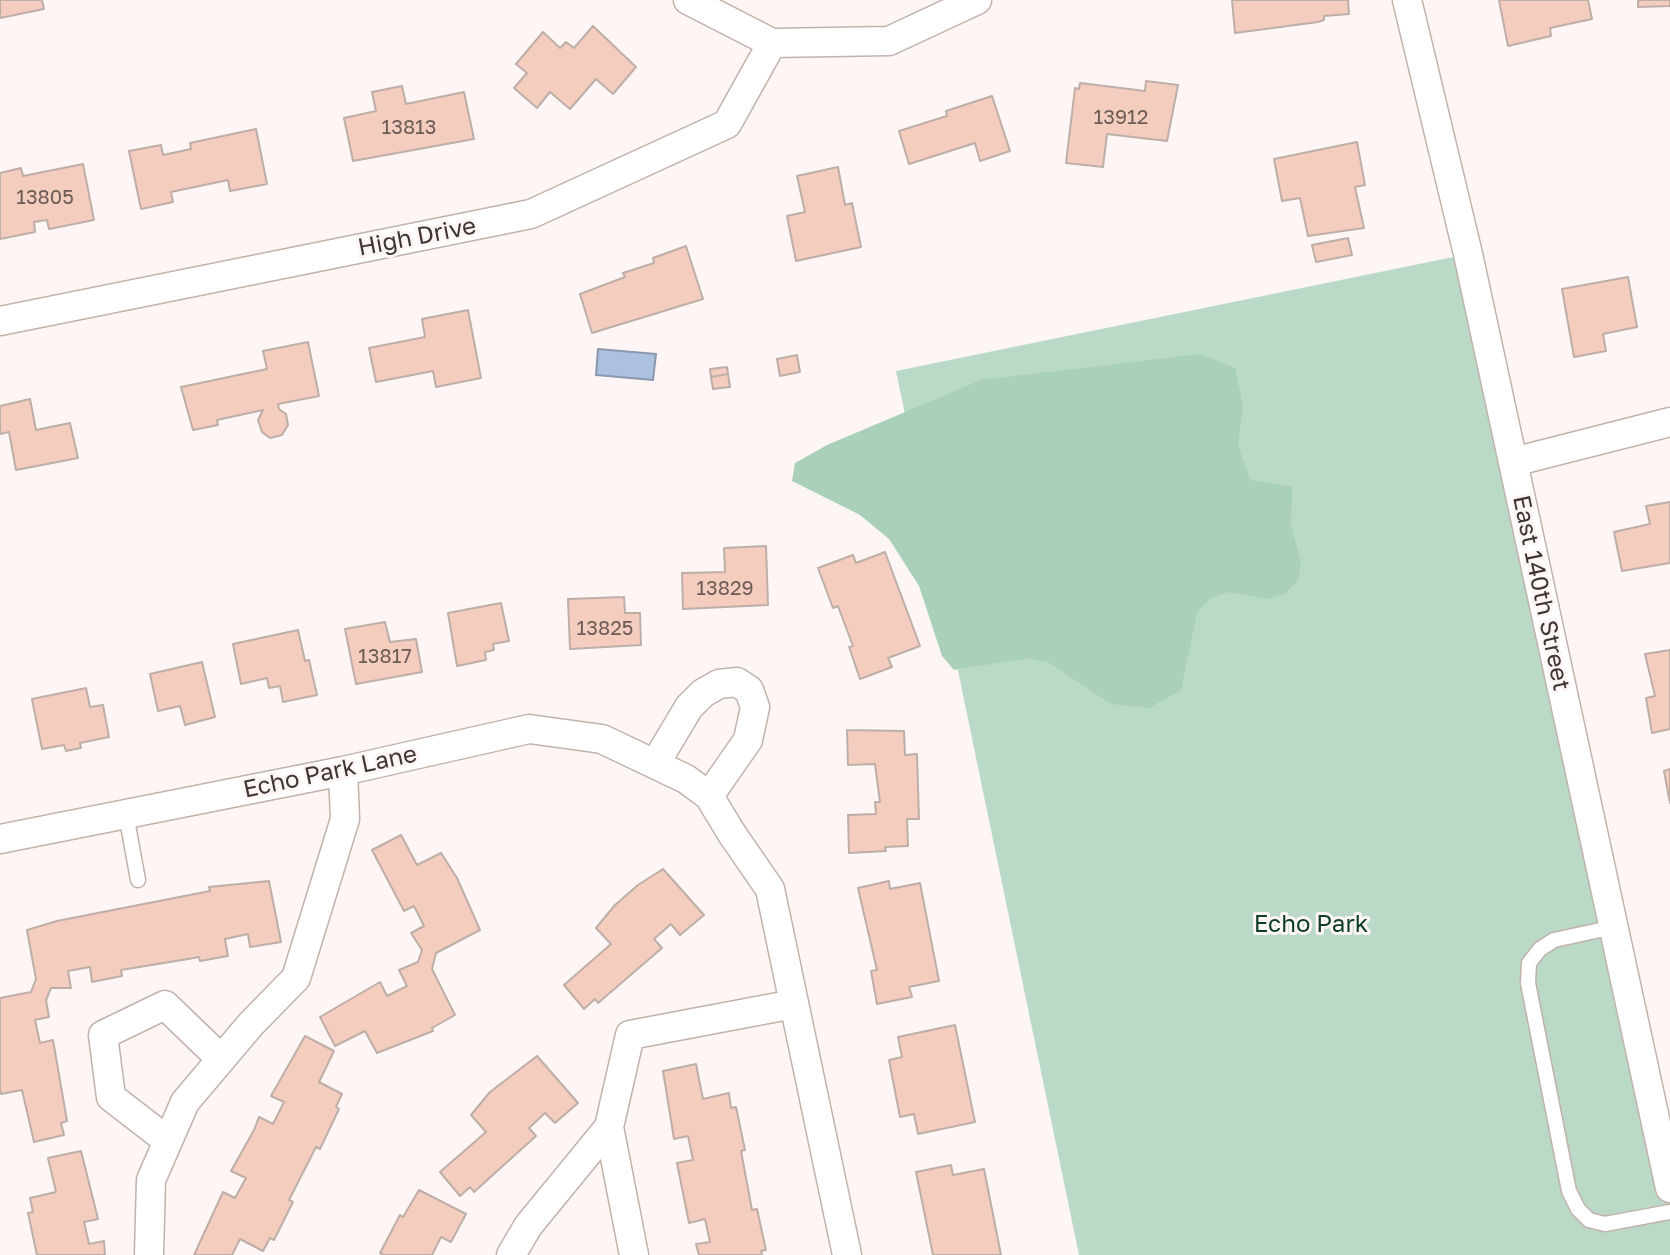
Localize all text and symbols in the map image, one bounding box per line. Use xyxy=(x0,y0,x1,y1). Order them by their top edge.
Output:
house number: 13912 xyxy=(1094,106,1148,130)
house number: 13813 xyxy=(382,116,436,140)
house number: 13805 xyxy=(16,186,74,210)
street label: High Drive xyxy=(356,211,478,263)
street label: East 140th Street xyxy=(1506,493,1576,693)
house number: 13829 xyxy=(696,577,754,601)
house number: 13825 xyxy=(577,617,633,641)
house number: 13817 xyxy=(358,645,412,669)
street label: Echo Park Lane xyxy=(241,740,419,804)
park label: Echo Park xyxy=(1254,910,1368,938)

